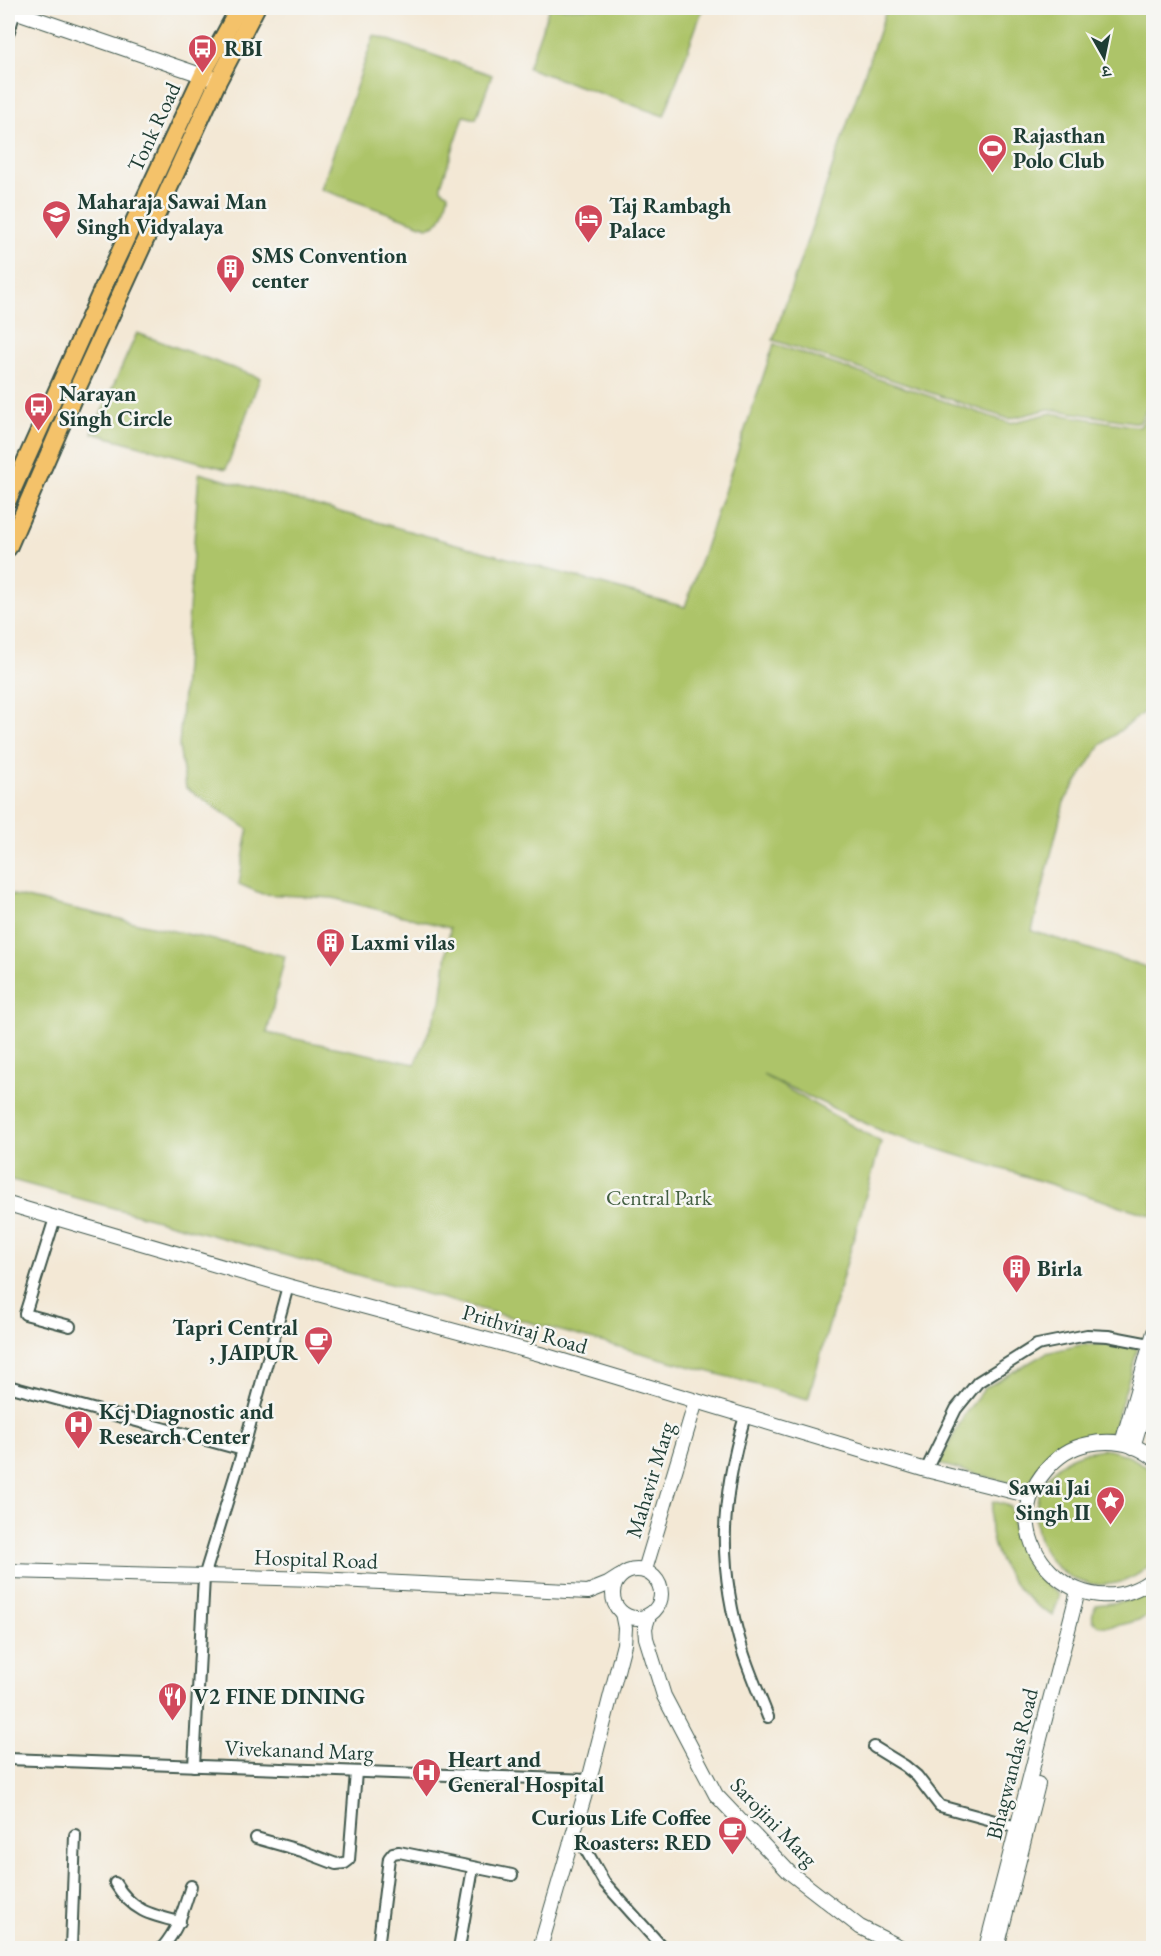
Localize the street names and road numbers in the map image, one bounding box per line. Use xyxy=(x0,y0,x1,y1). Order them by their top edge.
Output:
street label: Tonk Road xyxy=(121,77,188,176)
street label: Prithviraj Road xyxy=(459,1297,592,1361)
street label: Mahavir Marg xyxy=(619,1418,681,1541)
street label: Hospital Road xyxy=(254,1542,379,1576)
street label: Bhagwandas Road xyxy=(979,1684,1045,1843)
street label: Vivekanand Marg xyxy=(224,1733,374,1767)
street label: Sarojini Marg xyxy=(724,1771,824,1873)

